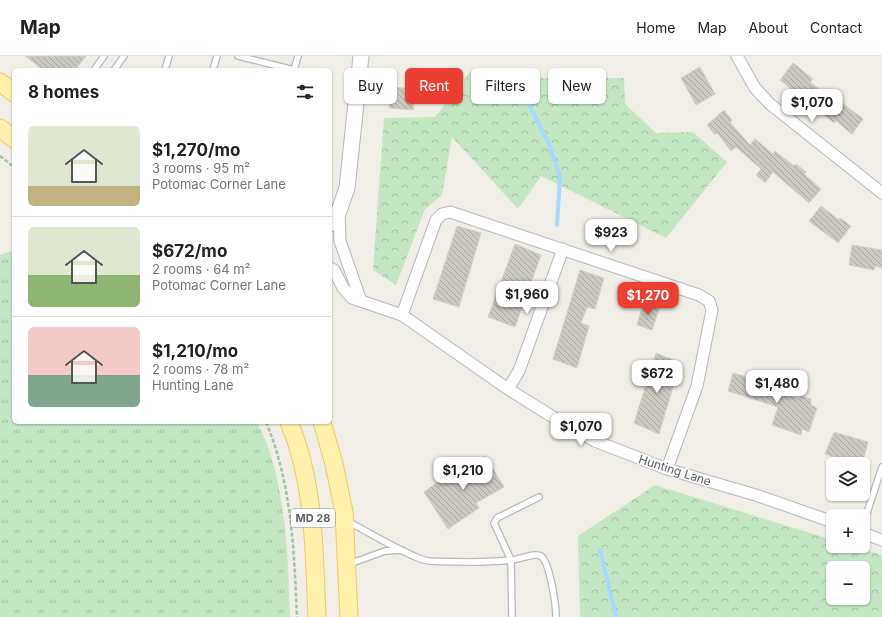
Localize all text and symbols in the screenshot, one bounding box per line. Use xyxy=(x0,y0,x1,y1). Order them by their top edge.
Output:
text: Map xyxy=(20,16,61,39)
text: Home xyxy=(636,19,675,36)
text: Map xyxy=(697,19,727,36)
text: About xyxy=(749,19,788,36)
text: Contact xyxy=(810,19,862,36)
chip: Buy xyxy=(344,68,397,104)
chip: Rent xyxy=(405,68,463,104)
chip: Filters xyxy=(471,68,540,104)
chip: New xyxy=(548,68,606,104)
icon: filters xyxy=(294,81,316,103)
text: 8 homes xyxy=(28,82,99,102)
pin: $1,070 xyxy=(779,89,845,123)
text: $1,070 xyxy=(791,94,833,110)
text: $1,270/mo xyxy=(152,140,240,160)
icon: home xyxy=(60,142,108,190)
text: 3 rooms · 95 m² xyxy=(152,160,250,176)
text: Potomac Corner Lane xyxy=(152,176,286,192)
pin: $923 xyxy=(587,219,635,253)
text: $923 xyxy=(594,224,628,240)
text: $672/mo xyxy=(152,241,227,261)
icon: home xyxy=(60,243,108,291)
text: 2 rooms · 64 m² xyxy=(152,261,250,277)
text: Potomac Corner Lane xyxy=(152,277,286,293)
pin: $1,960 xyxy=(494,281,560,315)
pin: $1,270 xyxy=(615,282,681,316)
text: $1,960 xyxy=(505,286,549,302)
text: $1,270 xyxy=(627,287,669,303)
text: $1,210/mo xyxy=(152,341,238,361)
icon: home xyxy=(60,343,108,391)
pin: $672 xyxy=(633,360,681,394)
text: 2 rooms · 78 m² xyxy=(152,361,249,377)
text: $672 xyxy=(641,365,673,381)
pin: $1,480 xyxy=(744,370,810,404)
text: $1,480 xyxy=(755,375,799,391)
text: Hunting Lane xyxy=(152,377,234,393)
pin: $1,070 xyxy=(548,413,614,447)
text: $1,070 xyxy=(560,418,602,434)
street label: Hunting Lane xyxy=(637,451,713,489)
pin: $1,210 xyxy=(430,457,496,491)
map controls xyxy=(826,457,870,605)
button: layers xyxy=(826,457,870,501)
text: $1,210 xyxy=(442,462,484,478)
road number: MD 28 xyxy=(291,509,335,527)
button: + xyxy=(826,509,870,553)
button: − xyxy=(826,561,870,605)

